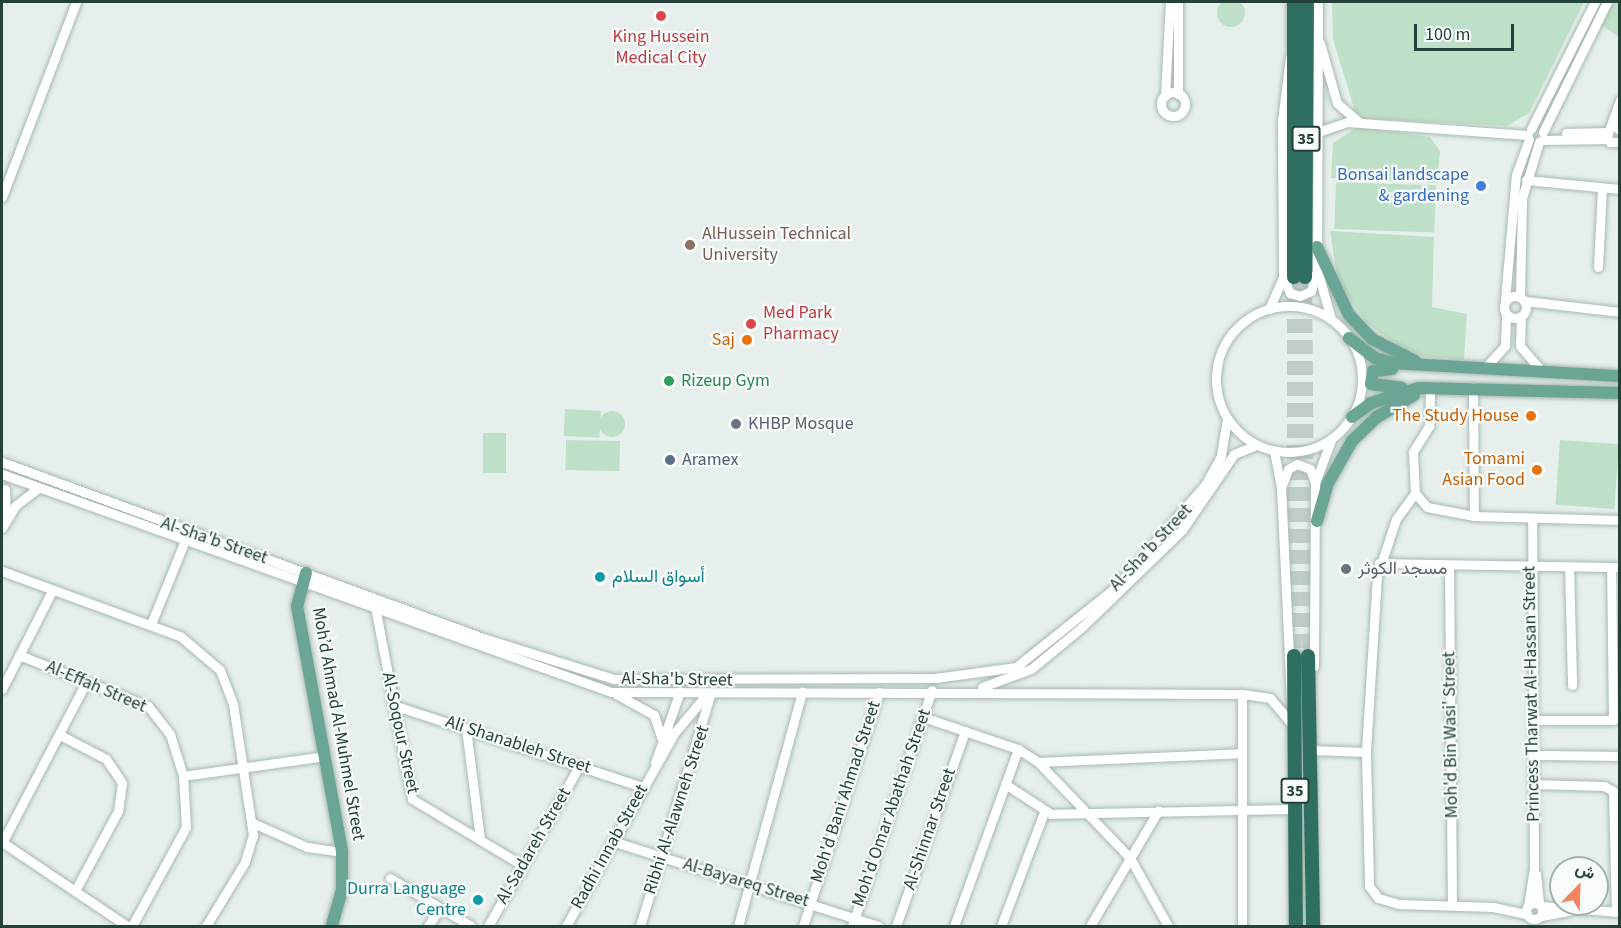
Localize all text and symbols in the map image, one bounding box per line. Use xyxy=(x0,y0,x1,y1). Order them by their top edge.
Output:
marker: King Hussein Medical City xyxy=(652,7,670,25)
scale bar xyxy=(1417,12,1518,50)
text: 100 m xyxy=(1425,22,1470,47)
place label: King Hussein Medical City xyxy=(612,27,710,70)
road number: 35 xyxy=(1291,126,1321,152)
place label: Bonsai landscape & gardening xyxy=(1337,165,1469,207)
marker: Bonsai landscape & gardening xyxy=(1474,179,1488,193)
place label: AlHussein Technical University xyxy=(702,224,851,266)
marker: AlHussein Technical University xyxy=(683,238,697,252)
place label: Med Park Pharmacy xyxy=(763,303,839,346)
marker: Med Park Pharmacy xyxy=(744,317,758,331)
place label: Saj xyxy=(712,329,735,351)
marker: Saj xyxy=(740,333,754,347)
place label: Rizeup Gym xyxy=(681,370,770,392)
marker: Rizeup Gym xyxy=(662,374,676,388)
place label: The Study House xyxy=(1392,405,1519,427)
marker: The Study House xyxy=(1524,409,1538,423)
place label: KHBP Mosque xyxy=(748,413,854,435)
marker: KHBP Mosque xyxy=(729,417,743,431)
place label: Aramex xyxy=(682,449,738,471)
place label: Tomami Asian Food xyxy=(1442,449,1525,492)
marker: Aramex xyxy=(663,453,677,467)
marker: Tomami Asian Food xyxy=(1530,463,1544,477)
street label: Al-Sha'b Street xyxy=(1105,500,1197,596)
street label: Al-Sha'b Street xyxy=(158,513,270,569)
place label: مسجد الكوثر xyxy=(1358,558,1447,580)
marker: مسجد الكوثر xyxy=(1339,562,1353,576)
place label: أسواق السلام xyxy=(612,566,705,588)
street label: Princess Tharwat Al-Hassan Street xyxy=(1519,566,1545,822)
marker: أسواق السلام xyxy=(593,570,607,584)
street label: Moh’d Ahmad Al-Muhmel Street xyxy=(307,606,369,842)
street label: Moh'd Bin Wasi' Street xyxy=(1439,651,1463,819)
street label: Al-Effah Street xyxy=(43,656,149,718)
street label: Al-Sha'b Street xyxy=(621,668,733,692)
street label: Al-Soqour Street xyxy=(377,670,423,796)
street label: Moh'd Bani Ahmad Street xyxy=(806,698,886,886)
street label: Moh'd Omar Abathah Street xyxy=(848,706,936,910)
street label: Ali Shanableh Street xyxy=(443,711,593,779)
street label: Ribhi Al-Alawneh Street xyxy=(640,723,714,897)
street label: Al-Shinnar Street xyxy=(899,765,961,893)
road number: 35 xyxy=(1280,778,1310,804)
street label: Radhi Innab Street xyxy=(567,781,653,913)
street label: Al-Sadareh Street xyxy=(492,784,576,908)
street label: Al-Bayareq Street xyxy=(680,854,812,912)
north arrow xyxy=(1549,856,1609,916)
text: ش xyxy=(1572,857,1598,885)
place label: Durra Language Centre xyxy=(347,879,466,922)
marker: Durra Language Centre xyxy=(471,893,485,907)

